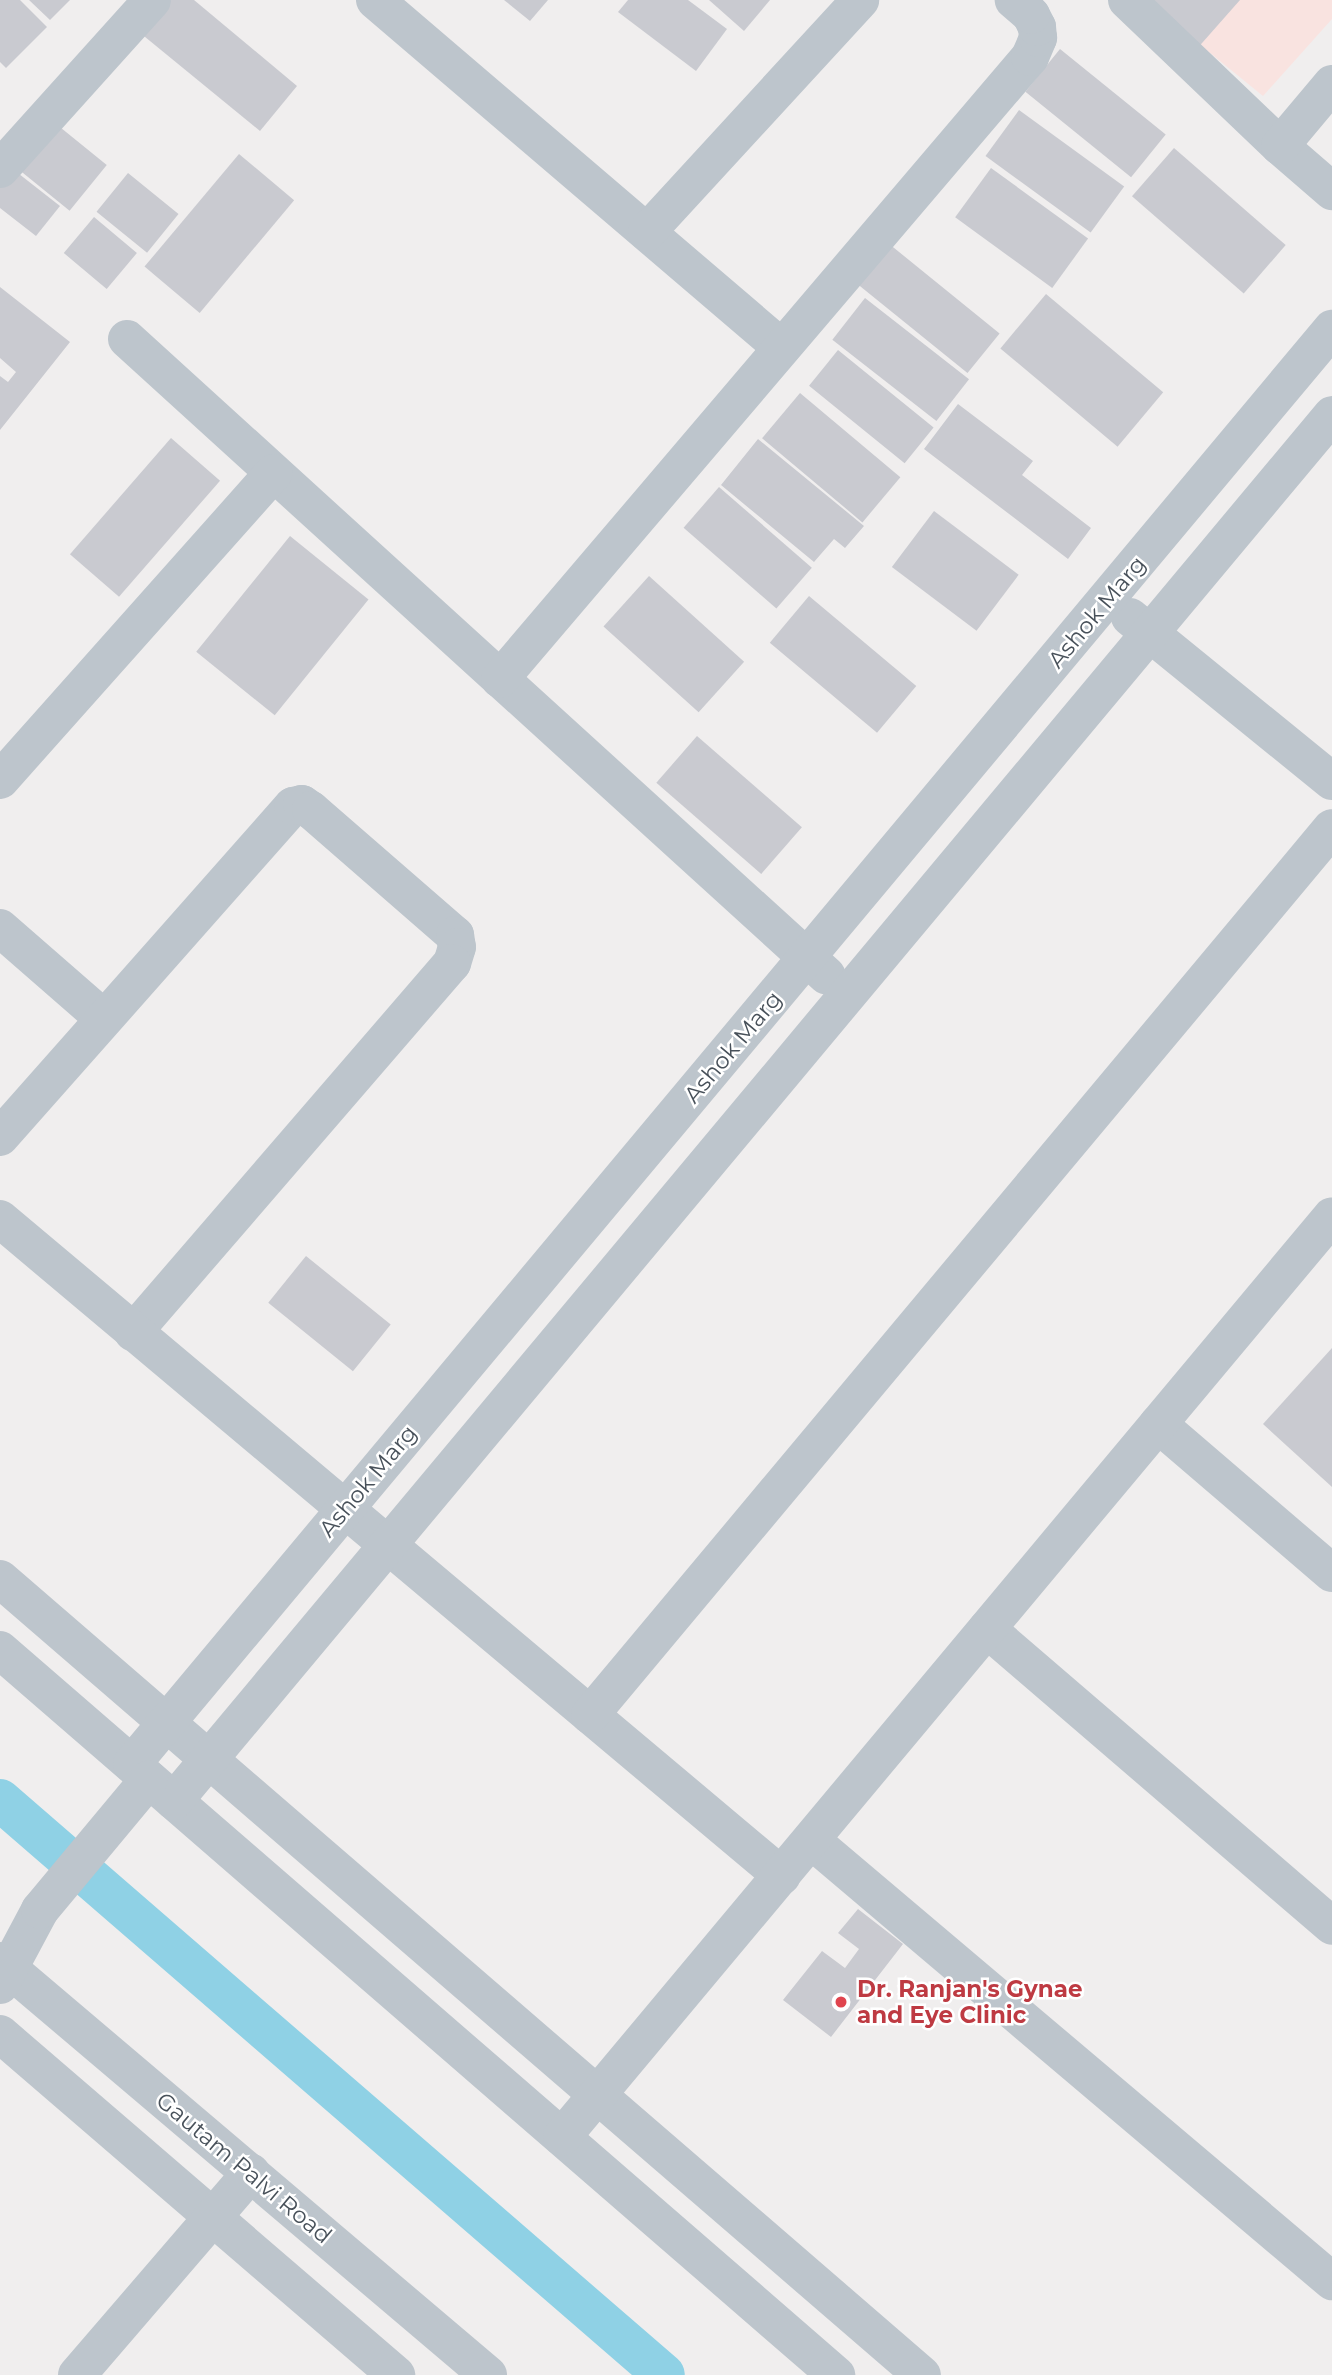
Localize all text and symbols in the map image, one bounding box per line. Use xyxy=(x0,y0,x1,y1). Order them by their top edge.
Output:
street label: Ashok Marg xyxy=(1042,550,1152,674)
street label: Ashok Marg xyxy=(678,985,788,1109)
street label: Ashok Marg xyxy=(313,1419,423,1543)
place label: Dr. Ranjan's Gynae and Eye Clinic xyxy=(857,1975,1082,2029)
marker: Dr. Ranjan's Gynae and Eye Clinic xyxy=(831,1992,851,2012)
street label: Gautam Palvi Road xyxy=(151,2087,337,2249)

